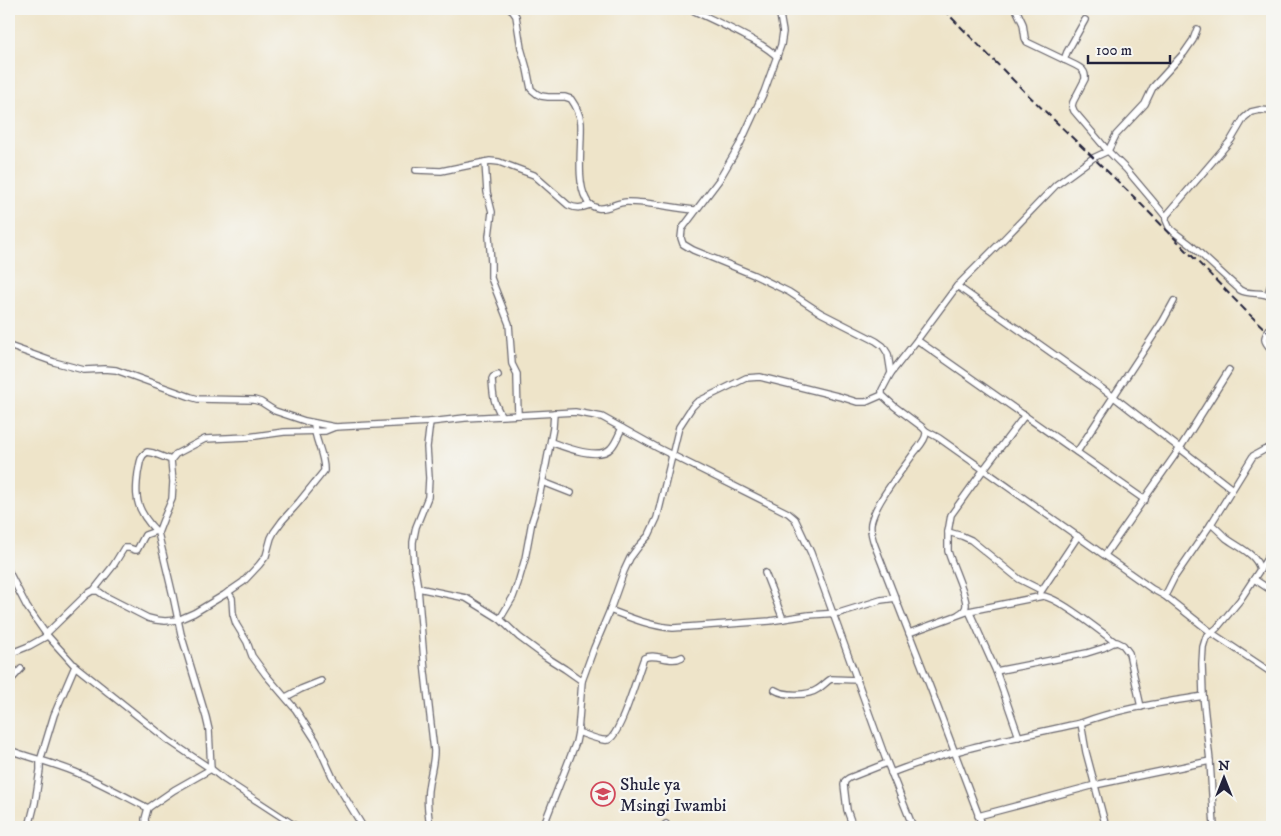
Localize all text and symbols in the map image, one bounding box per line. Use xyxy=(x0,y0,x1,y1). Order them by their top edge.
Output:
scale bar xyxy=(1088,32,1171,64)
text: 100 m xyxy=(1096,41,1132,60)
north arrow xyxy=(1198,754,1248,804)
text: N xyxy=(1218,757,1230,775)
place label: Shule ya Msingi Iwambi xyxy=(620,774,727,817)
school or university icon: Shule ya Msingi Iwambi xyxy=(590,781,616,807)

